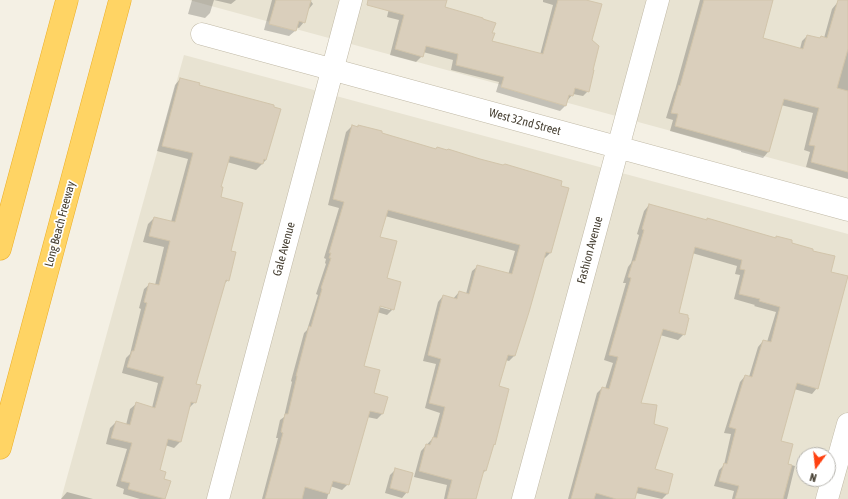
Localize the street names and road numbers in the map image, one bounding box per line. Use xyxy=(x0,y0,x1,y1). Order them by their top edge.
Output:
street label: West 32nd Street xyxy=(487,105,563,139)
street label: Long Beach Freeway xyxy=(42,180,78,268)
street label: Fashion Avenue xyxy=(574,215,606,285)
street label: Gale Avenue xyxy=(270,220,298,278)

